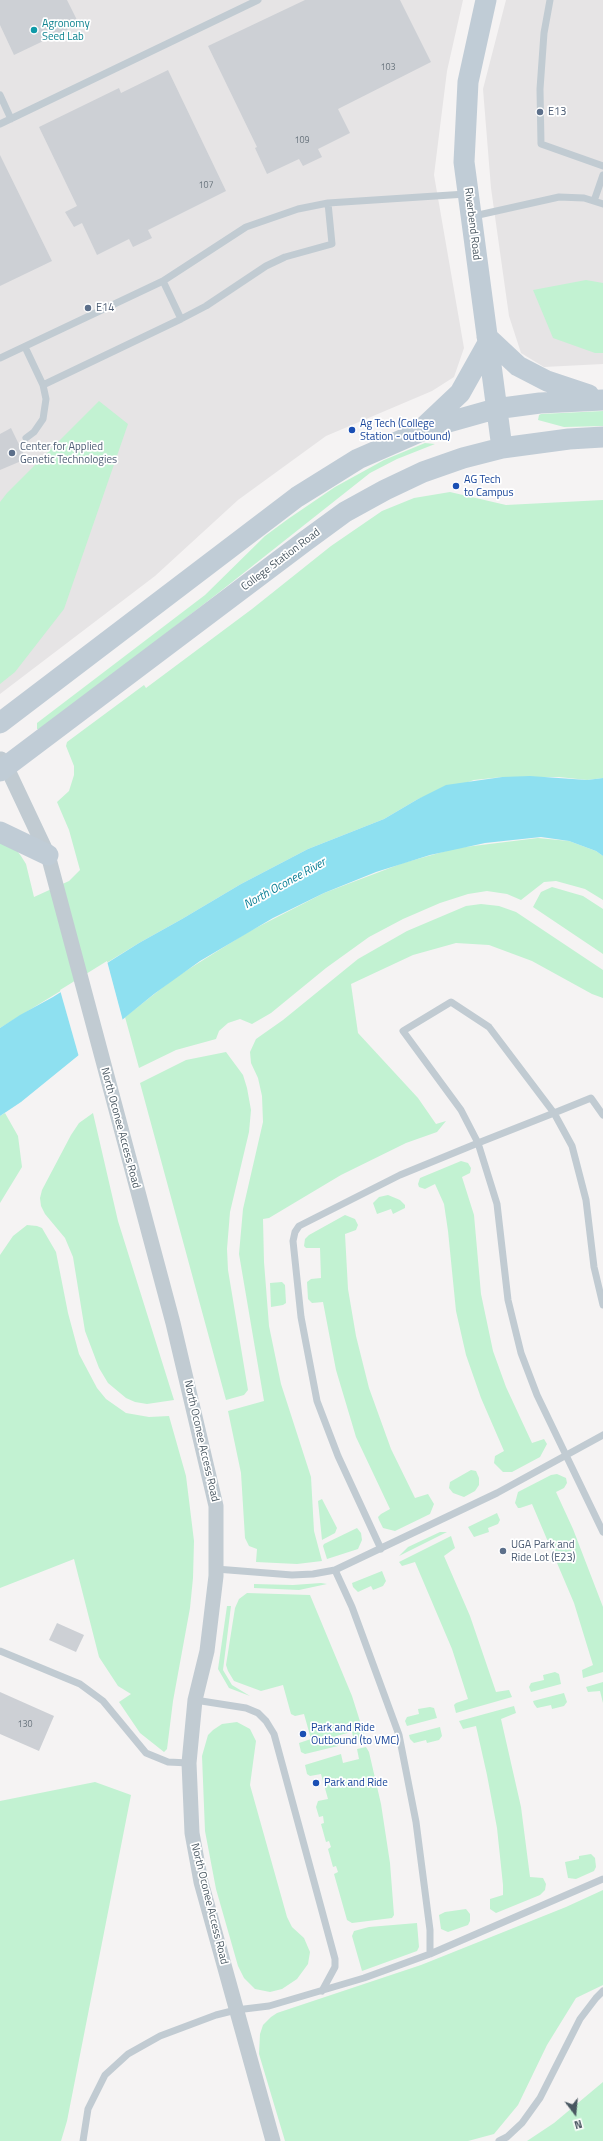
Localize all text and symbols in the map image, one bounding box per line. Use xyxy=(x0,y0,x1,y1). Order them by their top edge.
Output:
place label: Agronomy Seed Lab xyxy=(42,17,90,43)
marker: Agronomy Seed Lab xyxy=(29,25,39,35)
house number: 103 xyxy=(380,63,396,73)
place label: E13 xyxy=(548,105,566,119)
marker: E13 xyxy=(535,107,545,117)
house number: 109 xyxy=(294,136,310,146)
house number: 107 xyxy=(198,181,214,191)
street label: Riverbend Road xyxy=(461,187,483,261)
place label: E14 xyxy=(96,301,114,315)
marker: E14 xyxy=(83,303,93,313)
place label: Ag Tech (College Station - outbound) xyxy=(360,417,450,443)
marker: Ag Tech (College Station - outbound) xyxy=(347,425,357,435)
place label: Center for Applied Genetic Technologies xyxy=(20,440,117,466)
marker: Center for Applied Genetic Technologies xyxy=(7,448,17,458)
place label: AG Tech to Campus xyxy=(464,473,514,499)
marker: AG Tech to Campus xyxy=(451,481,461,491)
street label: College Station Road xyxy=(239,526,323,594)
water label: North Oconee River xyxy=(242,856,328,912)
street label: North Oconee Access Road xyxy=(98,1066,142,1190)
street label: North Oconee Access Road xyxy=(181,1379,221,1503)
place label: UGA Park and Ride Lot (E23) xyxy=(511,1538,575,1564)
marker: UGA Park and Ride Lot (E23) xyxy=(498,1546,508,1556)
house number: 130 xyxy=(17,1720,33,1730)
place label: Park and Ride Outbound (to VMC) xyxy=(311,1721,399,1747)
marker: Park and Ride Outbound (to VMC) xyxy=(298,1729,308,1739)
place label: Park and Ride xyxy=(324,1776,388,1790)
marker: Park and Ride xyxy=(311,1778,321,1788)
street label: North Oconee Access Road xyxy=(188,1842,230,1966)
north arrow xyxy=(555,2093,595,2133)
text: N xyxy=(572,2116,584,2133)

